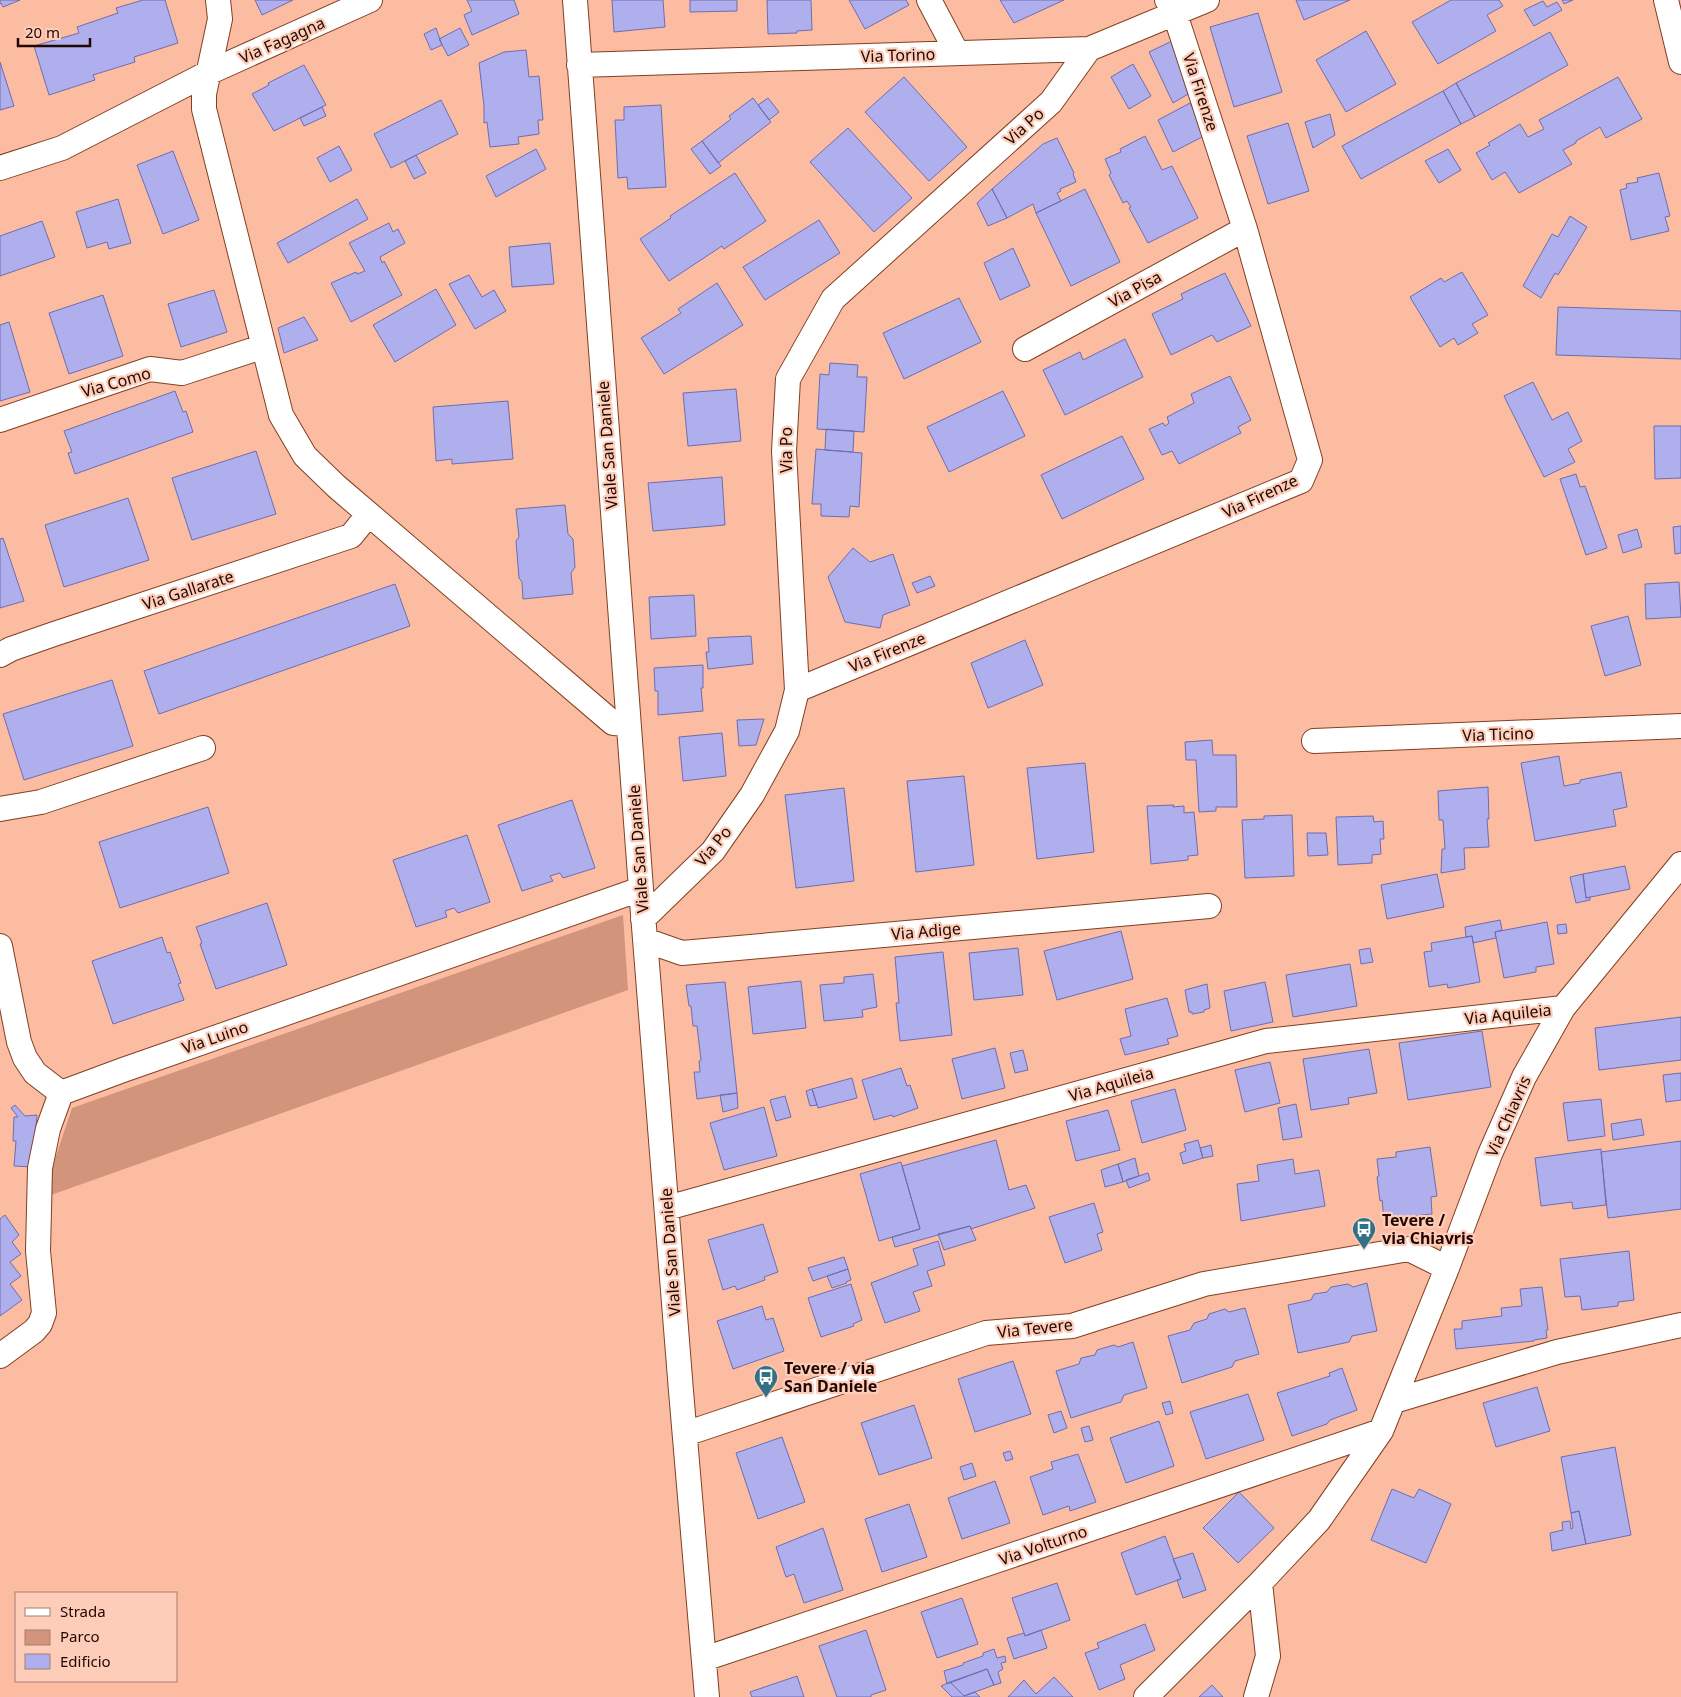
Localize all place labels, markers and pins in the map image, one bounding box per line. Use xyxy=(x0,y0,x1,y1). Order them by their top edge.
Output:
place label: Tevere / via Chiavris xyxy=(1382,1209,1474,1249)
bus stop icon: Tevere / via Chiavris xyxy=(1351,1216,1377,1250)
place label: Tevere / via San Daniele xyxy=(784,1357,877,1397)
bus stop icon: Tevere / via San Daniele xyxy=(753,1364,779,1398)

